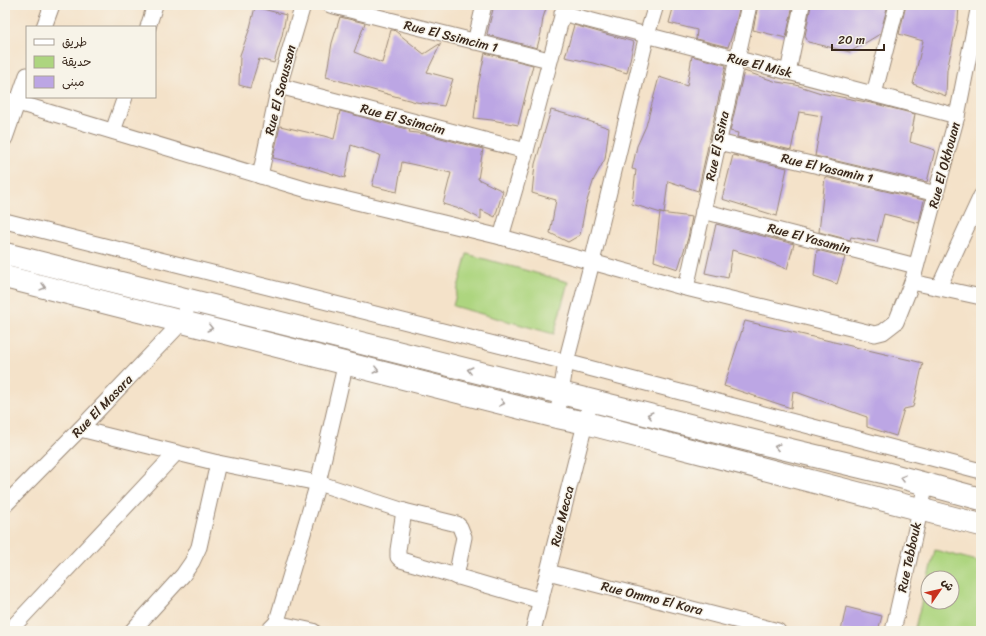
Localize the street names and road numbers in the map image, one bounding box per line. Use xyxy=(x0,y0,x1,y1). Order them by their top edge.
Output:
street label: Rue El Ssimcim 1 xyxy=(402,13,501,59)
street label: Rue El Saoussan xyxy=(258,42,302,138)
street label: Rue El Misk xyxy=(725,46,795,84)
street label: Rue El Ssimcim xyxy=(358,97,448,141)
street label: Rue El Ssina xyxy=(698,109,736,183)
street label: Rue El Okhouan xyxy=(921,119,967,211)
street label: Rue El Yasamin 1 xyxy=(779,146,876,190)
street label: Rue El Yasamin xyxy=(765,216,853,260)
street label: Rue El Masara xyxy=(66,369,139,443)
street label: Rue Mecca xyxy=(543,483,581,549)
street label: Rue Tebbouk xyxy=(890,520,928,594)
street label: Rue Ommo El Kora xyxy=(599,574,706,622)

